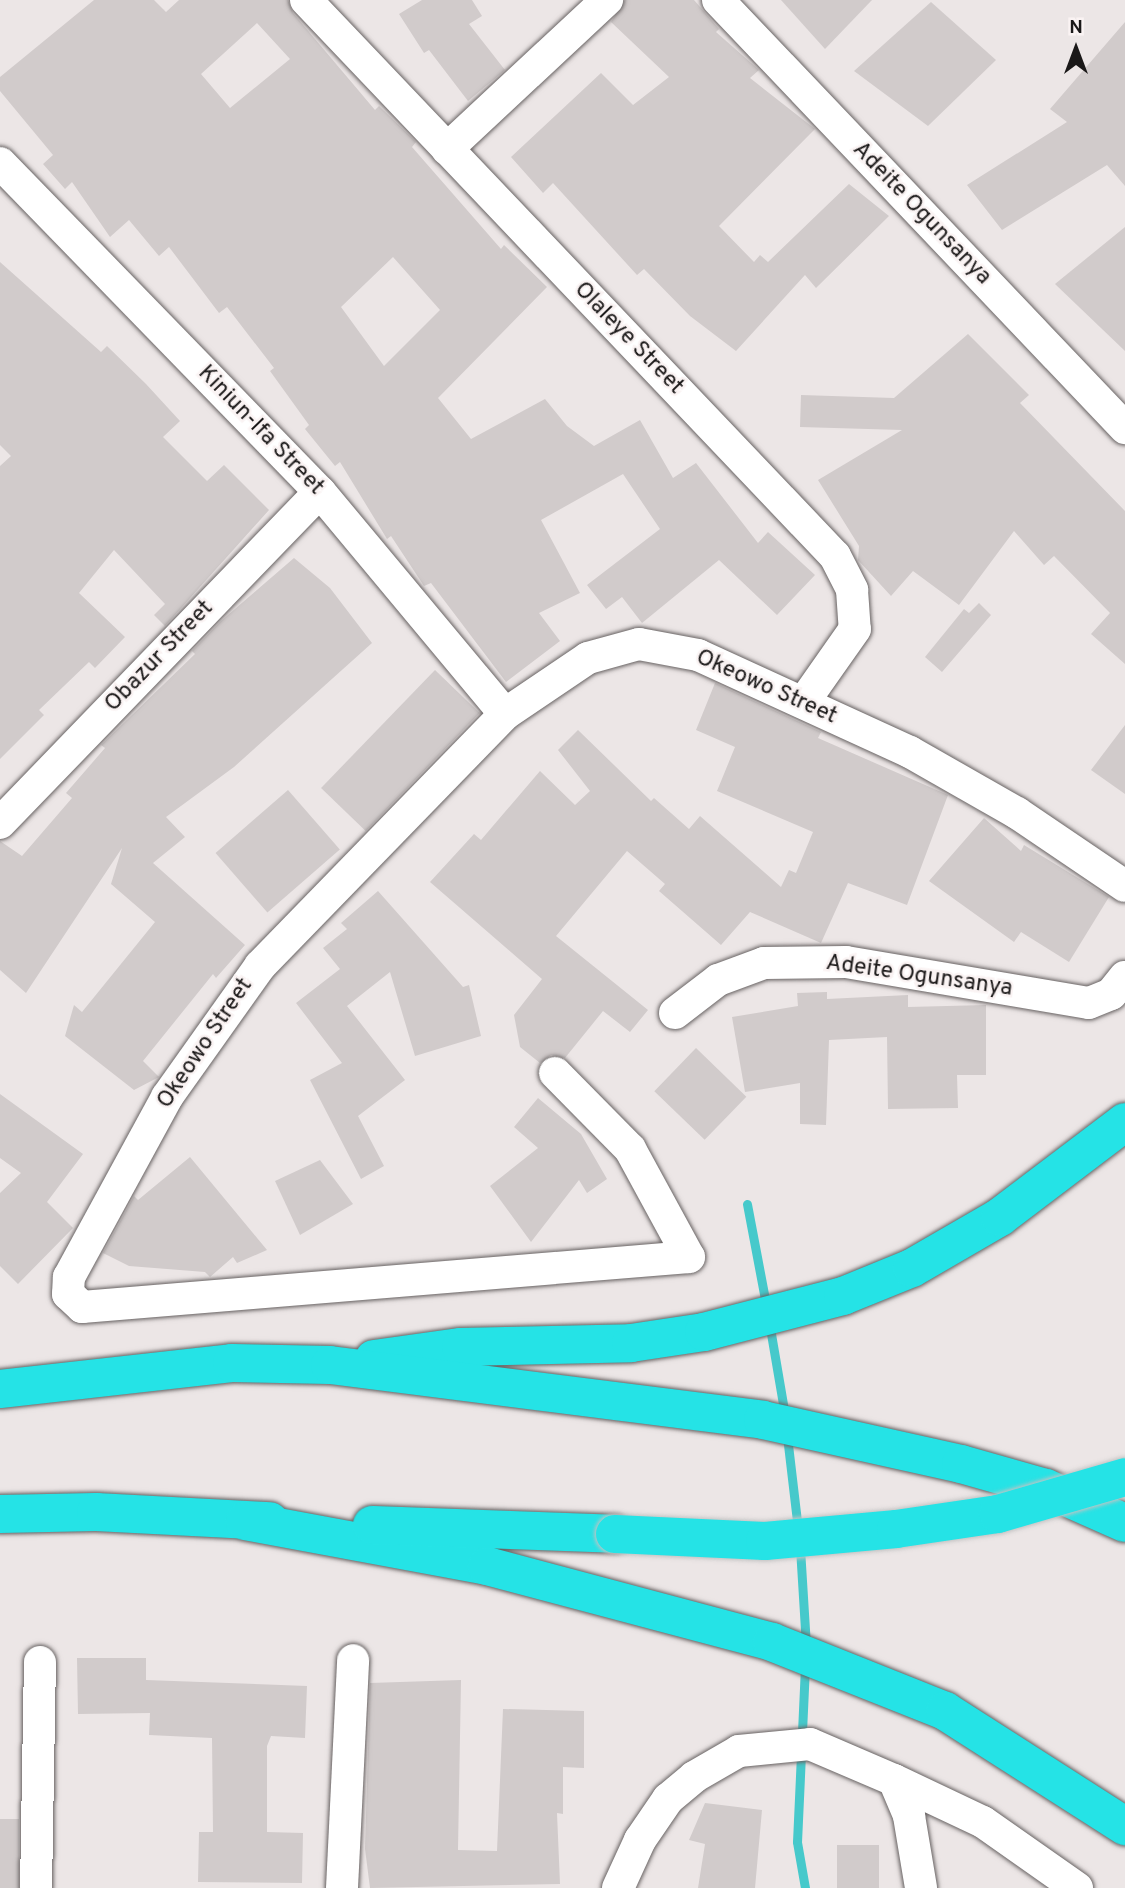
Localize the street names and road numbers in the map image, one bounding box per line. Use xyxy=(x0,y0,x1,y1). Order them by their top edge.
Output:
street label: Adeite Ogunsanya xyxy=(846,137,996,291)
street label: Olaleye Street xyxy=(567,277,689,401)
street label: Kiniun-Ifa Street xyxy=(191,360,329,502)
street label: Obazur Street xyxy=(100,595,220,719)
street label: Okeowo Street xyxy=(691,645,841,731)
street label: Adeite Ogunsanya xyxy=(824,950,1014,1004)
street label: Okeowo Street xyxy=(152,973,260,1115)

